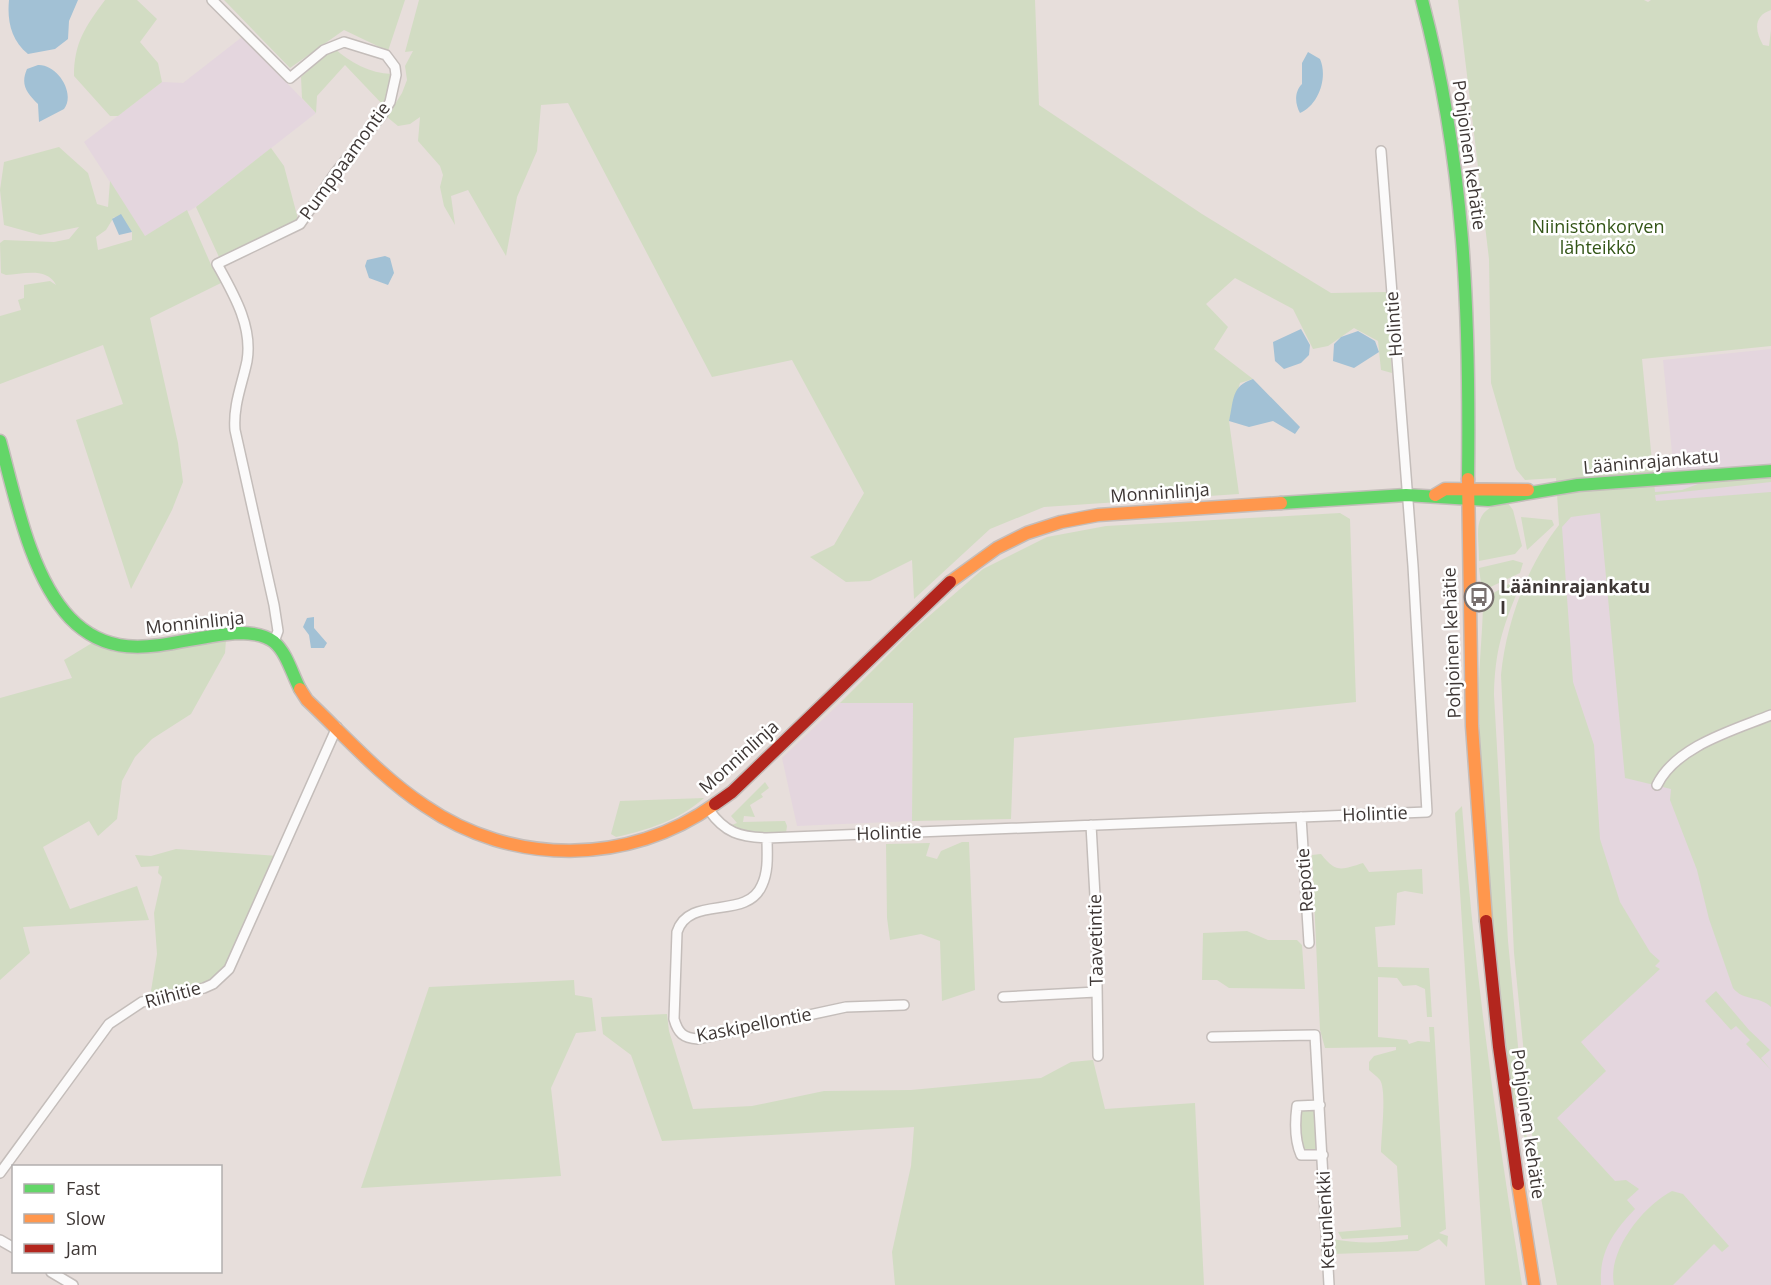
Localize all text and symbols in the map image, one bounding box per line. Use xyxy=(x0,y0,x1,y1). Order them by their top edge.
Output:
street label: Pohjoinen kehätie xyxy=(1448,78,1492,231)
street label: Pumppaamontie xyxy=(293,97,395,224)
park label: Niinistönkorven lähteikkö xyxy=(1532,214,1664,259)
street label: Holintie xyxy=(1379,291,1407,357)
street label: Lääninrajankatu xyxy=(1582,443,1720,479)
street label: Monninlinja xyxy=(1110,477,1210,507)
street label: Pohjoinen kehätie xyxy=(1436,567,1466,719)
place label: Lääninrajankatu I xyxy=(1500,574,1650,619)
bus stop icon: Lääninrajankatu I xyxy=(1463,581,1495,613)
street label: Monninlinja xyxy=(144,605,246,639)
street label: Monninlinja xyxy=(693,714,783,798)
street label: Holintie xyxy=(1342,800,1408,826)
street label: Holintie xyxy=(856,819,922,845)
street label: Repotie xyxy=(1290,847,1318,913)
street label: Taavetintie xyxy=(1082,894,1108,986)
street label: Riihitie xyxy=(142,975,203,1013)
street label: Kaskipellontie xyxy=(694,1001,813,1047)
street label: Pohjoinen kehätie xyxy=(1507,1047,1551,1200)
legend xyxy=(12,1165,222,1273)
street label: Ketunlenkki xyxy=(1310,1170,1340,1270)
text: Fast xyxy=(66,1176,100,1200)
text: Slow xyxy=(66,1206,105,1230)
text: Jam xyxy=(64,1236,98,1260)

